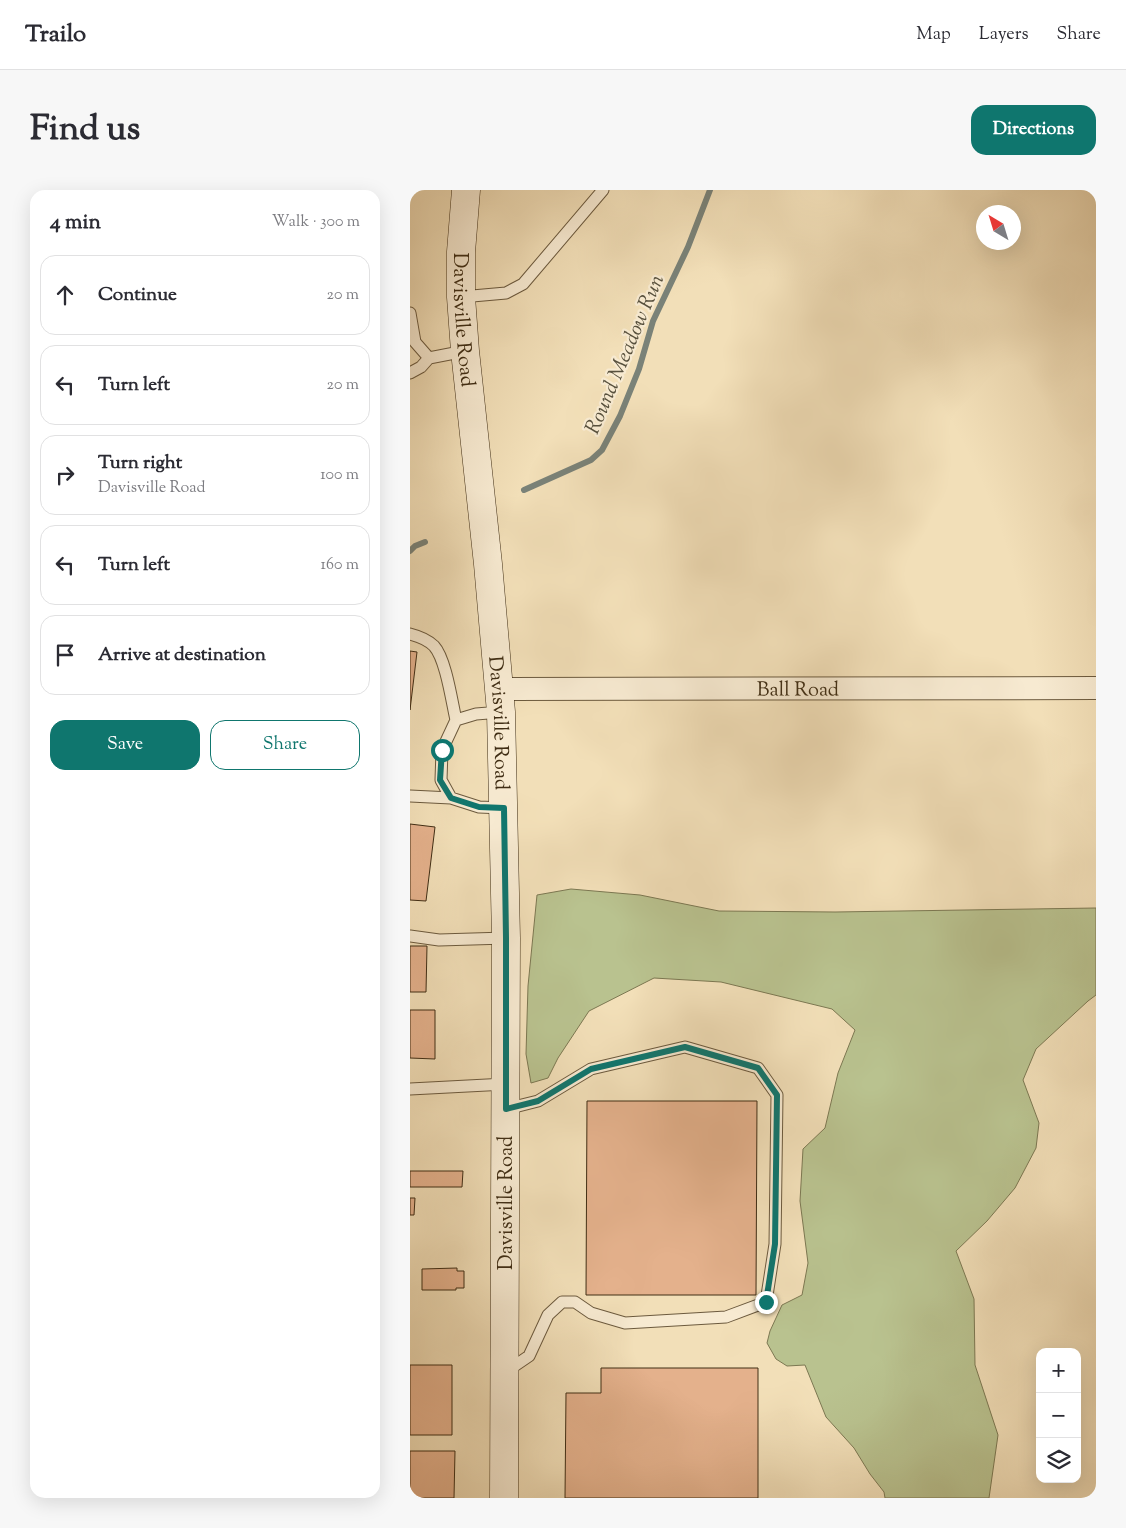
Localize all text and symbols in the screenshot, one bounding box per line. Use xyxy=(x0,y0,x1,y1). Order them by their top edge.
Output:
text: Trailo xyxy=(25,18,86,52)
text: Map xyxy=(916,22,951,48)
text: Layers xyxy=(979,22,1029,48)
text: Share xyxy=(1057,22,1101,48)
text: Find us xyxy=(30,105,140,156)
button: Directions xyxy=(971,105,1096,155)
north arrow xyxy=(976,205,1021,250)
text: 4 min xyxy=(50,208,101,238)
text: Walk · 300 m xyxy=(272,211,360,234)
street label: Davisville Road xyxy=(444,253,481,389)
water label: Round Meadow Run xyxy=(579,270,673,439)
icon: ahead xyxy=(51,281,79,309)
text: Continue xyxy=(98,282,177,309)
text: 20 m xyxy=(326,284,359,307)
icon: left xyxy=(51,371,79,399)
text: Turn left xyxy=(98,372,170,399)
text: 20 m xyxy=(326,374,359,397)
text: Turn right xyxy=(98,450,182,477)
icon: right xyxy=(51,461,79,489)
text: 100 m xyxy=(320,464,359,487)
text: Davisville Road xyxy=(98,477,206,500)
icon: left xyxy=(51,551,79,579)
text: Turn left xyxy=(98,552,170,579)
text: 160 m xyxy=(321,554,359,577)
icon: arrive xyxy=(51,641,79,669)
text: Arrive at destination xyxy=(98,642,266,669)
street label: Davisville Road xyxy=(479,655,515,790)
street label: Ball Road xyxy=(757,676,839,706)
button: Save xyxy=(50,720,200,770)
button: Share xyxy=(210,720,360,770)
route start xyxy=(431,739,454,762)
street label: Davisville Road xyxy=(493,1136,522,1270)
route end xyxy=(755,1291,778,1314)
map controls xyxy=(1036,1348,1081,1483)
button: + xyxy=(1036,1348,1081,1393)
button: − xyxy=(1036,1393,1081,1438)
button: layers xyxy=(1036,1438,1081,1483)

